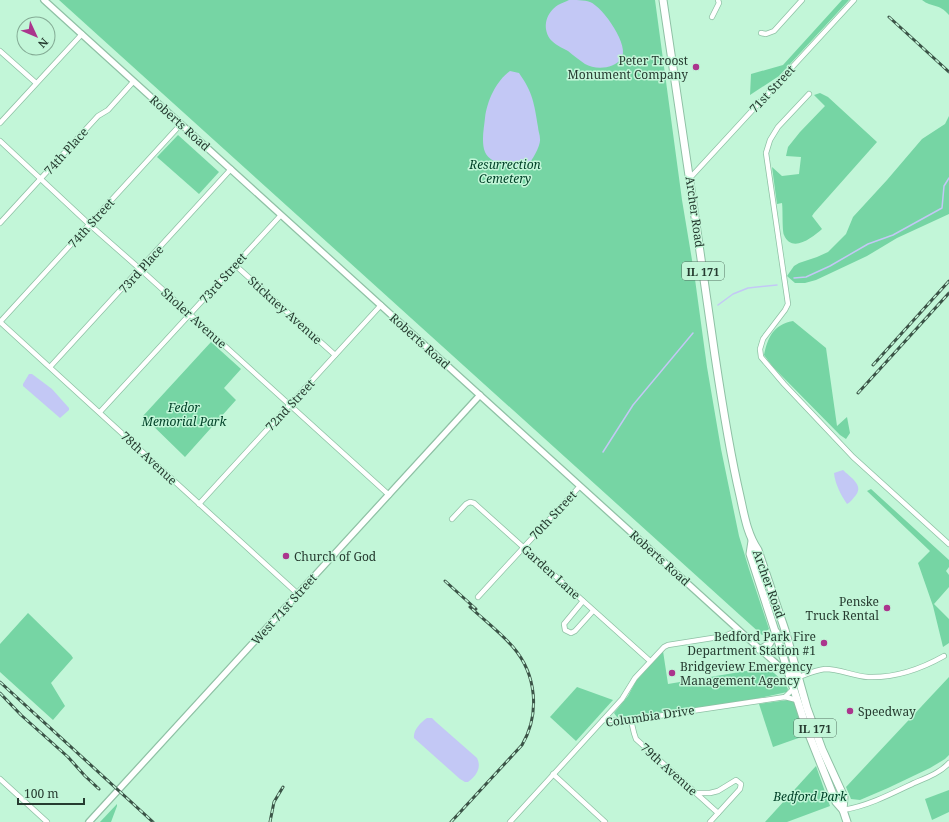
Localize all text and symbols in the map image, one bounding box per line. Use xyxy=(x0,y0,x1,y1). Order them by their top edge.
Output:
north arrow xyxy=(16,16,56,56)
text: N xyxy=(35,35,52,52)
place label: Peter Troost Monument Company xyxy=(568,52,688,83)
street label: 71st Street xyxy=(745,61,799,117)
marker: Peter Troost Monument Company xyxy=(691,62,701,72)
street label: Roberts Road xyxy=(146,91,214,155)
street label: 74th Place xyxy=(40,124,92,178)
park label: Resurrection Cemetery xyxy=(468,156,541,187)
street label: Archer Road xyxy=(682,175,708,249)
street label: 74th Street xyxy=(64,194,118,252)
street label: 73rd Place xyxy=(115,241,167,297)
street label: 73rd Street xyxy=(196,249,250,307)
road number: IL 171 xyxy=(682,262,724,280)
street label: Stickney Avenue xyxy=(244,272,326,348)
street label: Sholer Avenue xyxy=(158,284,230,352)
street label: Roberts Road xyxy=(386,309,454,373)
street label: 72nd Street xyxy=(262,375,318,435)
park label: Fedor Memorial Park xyxy=(141,399,227,430)
street label: 78th Avenue xyxy=(117,427,181,489)
street label: 70th Street xyxy=(526,487,580,543)
street label: Roberts Road xyxy=(626,526,694,590)
street label: Garden Lane xyxy=(518,541,584,603)
street label: Archer Road xyxy=(749,547,789,621)
place label: Church of God xyxy=(294,548,377,565)
marker: Church of God xyxy=(281,551,291,561)
street label: West 71st Street xyxy=(247,570,321,648)
place label: Penske Truck Rental xyxy=(806,593,879,624)
marker: Penske Truck Rental xyxy=(882,603,892,613)
place label: Bedford Park Fire Department Station #1 xyxy=(687,628,816,659)
marker: Bedford Park Fire Department Station #1 xyxy=(819,638,829,648)
place label: Bridgeview Emergency Management Agency xyxy=(680,658,813,689)
marker: Bridgeview Emergency Management Agency xyxy=(667,668,677,678)
street label: Columbia Drive xyxy=(604,701,696,731)
place label: Speedway xyxy=(858,703,916,720)
marker: Speedway xyxy=(845,706,855,716)
road number: IL 171 xyxy=(794,719,836,737)
street label: 79th Avenue xyxy=(637,739,701,799)
scale bar xyxy=(18,780,84,806)
text: 100 m xyxy=(24,785,59,802)
park label: Bedford Park xyxy=(772,788,848,805)

